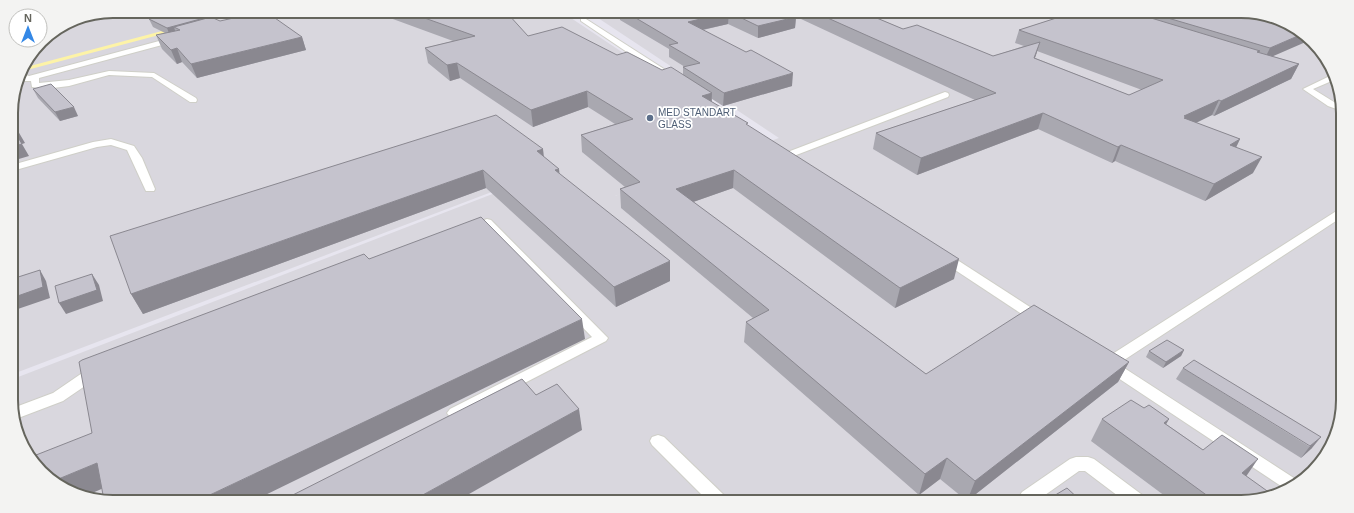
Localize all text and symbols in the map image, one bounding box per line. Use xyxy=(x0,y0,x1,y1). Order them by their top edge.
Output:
north arrow xyxy=(8,8,48,48)
text: N xyxy=(24,12,32,24)
place label: MED STANDART GLASS xyxy=(658,107,736,130)
marker: MED STANDART GLASS xyxy=(645,113,655,123)

